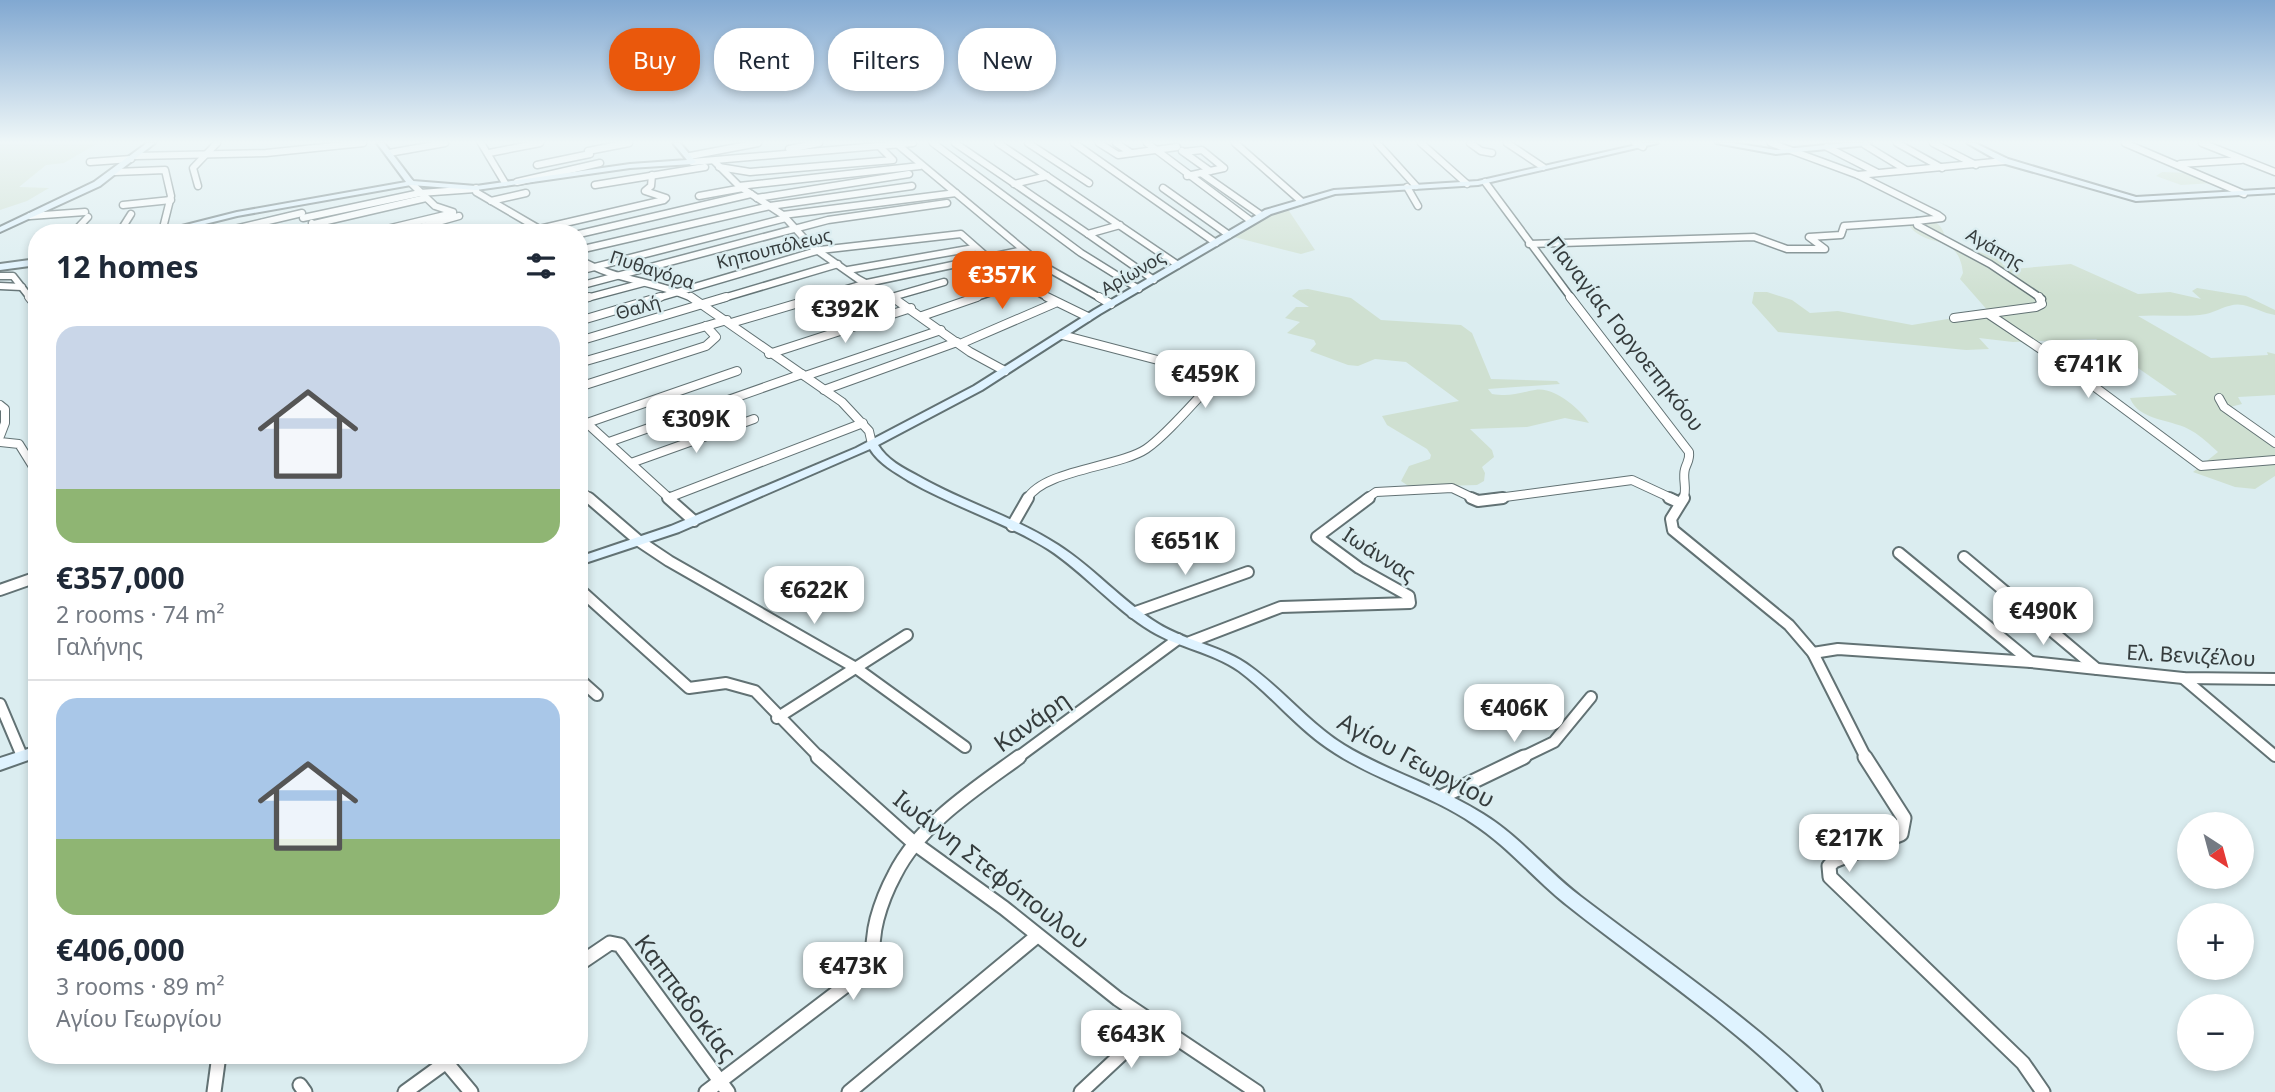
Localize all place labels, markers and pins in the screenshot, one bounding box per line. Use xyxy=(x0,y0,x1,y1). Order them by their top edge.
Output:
pin: €357K xyxy=(953,252,1051,311)
pin: €392K xyxy=(796,286,894,345)
pin: €741K xyxy=(2039,340,2137,400)
pin: €459K xyxy=(1156,350,1254,410)
pin: €309K xyxy=(647,396,745,455)
pin: €651K xyxy=(1136,518,1234,577)
pin: €622K xyxy=(765,566,863,626)
pin: €490K xyxy=(1994,588,2092,647)
pin: €406K xyxy=(1465,684,1563,744)
pin: €217K xyxy=(1800,814,1898,874)
pin: €473K xyxy=(804,942,902,1002)
pin: €643K xyxy=(1082,1010,1180,1070)

